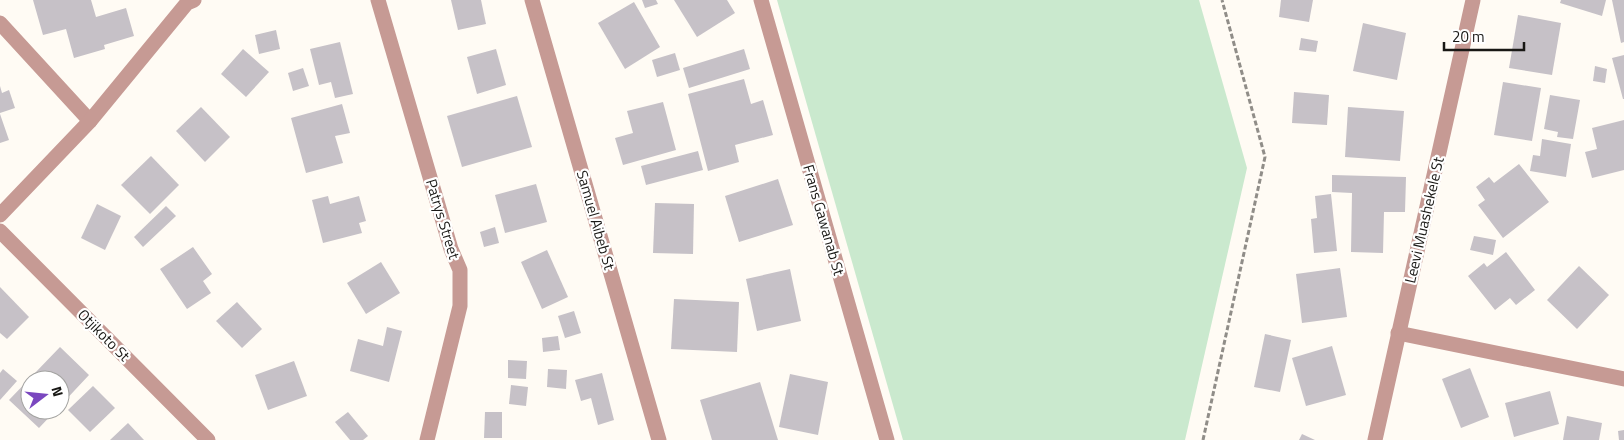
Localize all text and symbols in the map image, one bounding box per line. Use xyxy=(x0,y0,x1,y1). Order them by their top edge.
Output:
scale bar xyxy=(1444,20,1524,52)
text: 20 m xyxy=(1452,25,1485,48)
street label: Leevi Muashekele St xyxy=(1398,154,1450,285)
street label: Frans Gawanab St xyxy=(797,162,851,279)
street label: Samuel Aibeb St xyxy=(571,167,621,273)
street label: Patrys Street xyxy=(420,176,466,263)
street label: Otjikoto St xyxy=(72,303,136,367)
north arrow xyxy=(20,370,70,420)
text: N xyxy=(47,384,69,399)

